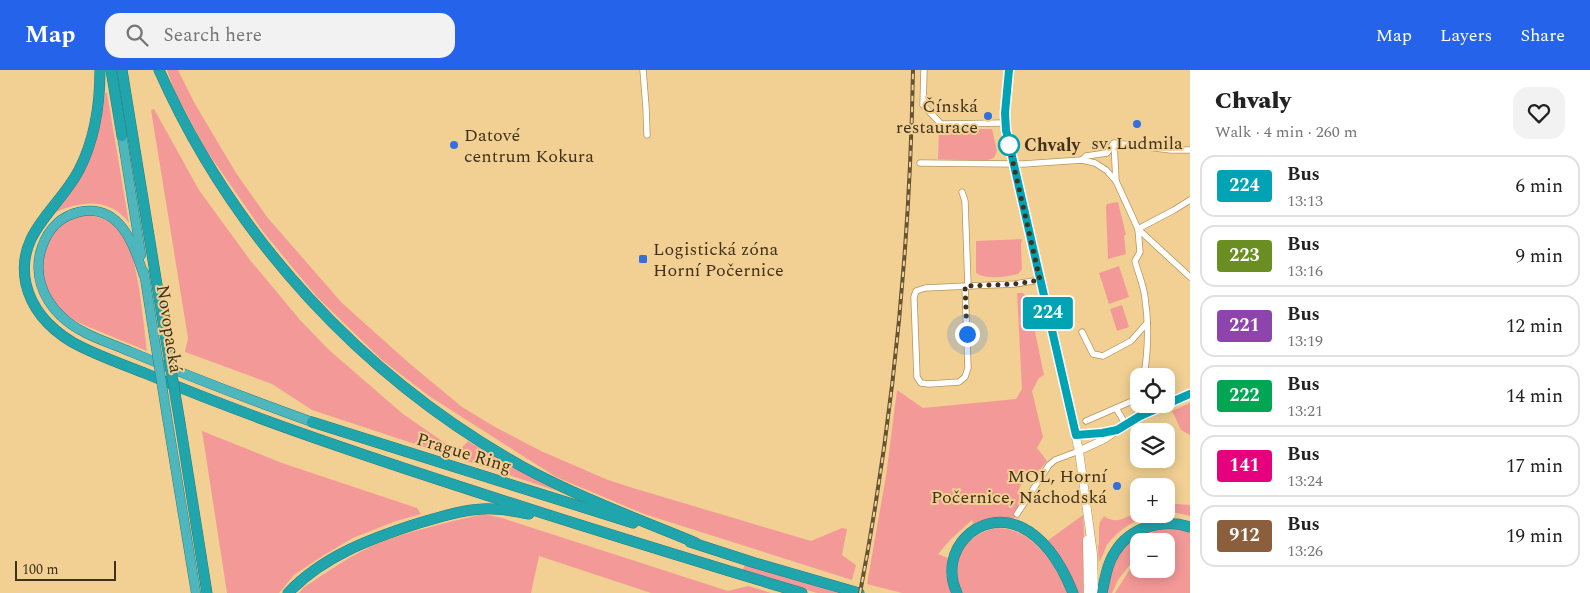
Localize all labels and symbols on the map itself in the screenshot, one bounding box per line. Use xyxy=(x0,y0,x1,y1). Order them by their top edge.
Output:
place label: Čínská restaurace xyxy=(896,93,978,141)
marker: Čínská restaurace xyxy=(982,110,994,122)
marker: sv. Ludmila xyxy=(1131,118,1143,130)
place label: Datové centrum Kokura xyxy=(464,122,594,170)
place label: sv. Ludmila xyxy=(1091,130,1183,157)
place label: Chvaly xyxy=(1024,132,1082,159)
marker: Chvaly xyxy=(998,134,1020,156)
marker: Datové centrum Kokura xyxy=(448,139,460,151)
place label: Logistická zóna Horní Počernice xyxy=(653,236,784,284)
marker: Logistická zóna Horní Počernice xyxy=(637,253,649,265)
street label: Novopacká xyxy=(149,283,189,375)
line badge: 224 xyxy=(1019,297,1077,329)
your location xyxy=(955,322,980,347)
street label: Prague Ring xyxy=(413,426,515,480)
place label: MOL, Horní Počernice, Náchodská xyxy=(931,463,1108,511)
marker: MOL, Horní Počernice, Náchodská xyxy=(1111,480,1123,492)
scale bar xyxy=(15,558,116,581)

